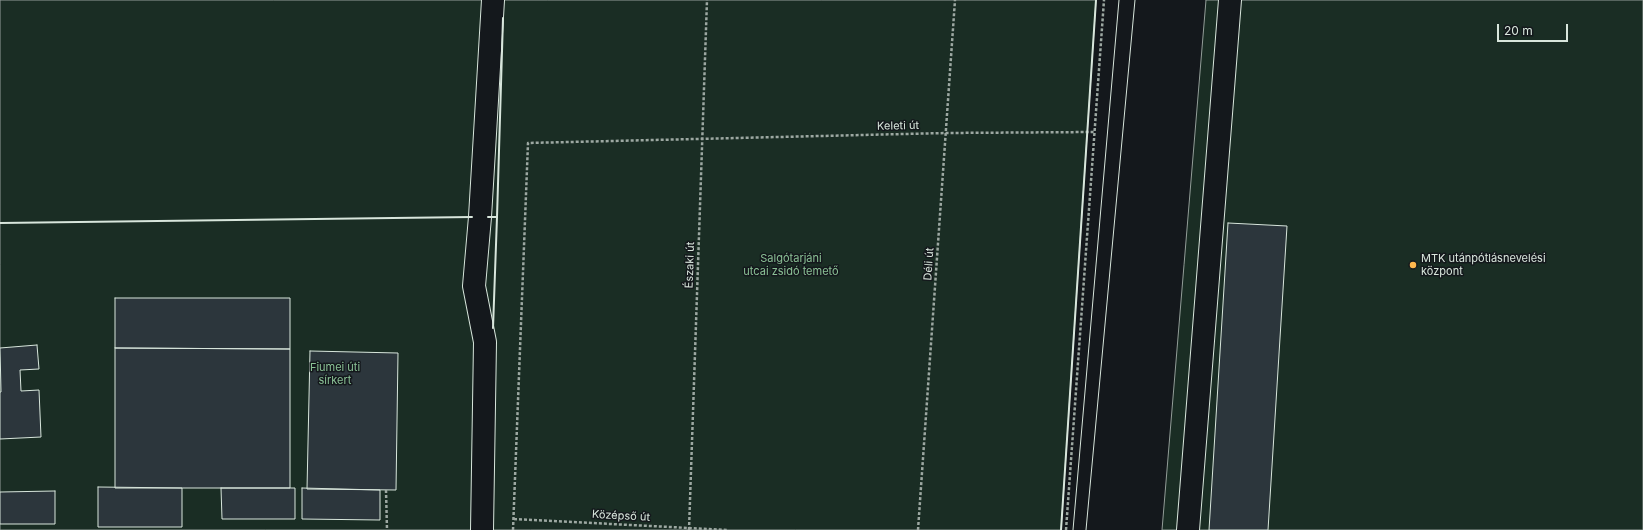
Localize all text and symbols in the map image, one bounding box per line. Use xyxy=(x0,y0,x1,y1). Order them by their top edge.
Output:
scale bar xyxy=(1499,16,1570,42)
text: 20 m xyxy=(1504,23,1533,38)
street label: Keleti út xyxy=(877,119,919,133)
street label: Északi út xyxy=(683,242,697,288)
street label: Déli út xyxy=(921,247,937,281)
park label: Salgótarjáni utcai zsidó temető xyxy=(743,252,839,278)
place label: MTK utánpótlásnevelési központ xyxy=(1421,252,1546,278)
marker: MTK utánpótlásnevelési központ xyxy=(1408,260,1418,270)
park label: Fiumei úti sírkert xyxy=(310,361,360,387)
street label: Középső út xyxy=(592,508,650,524)

